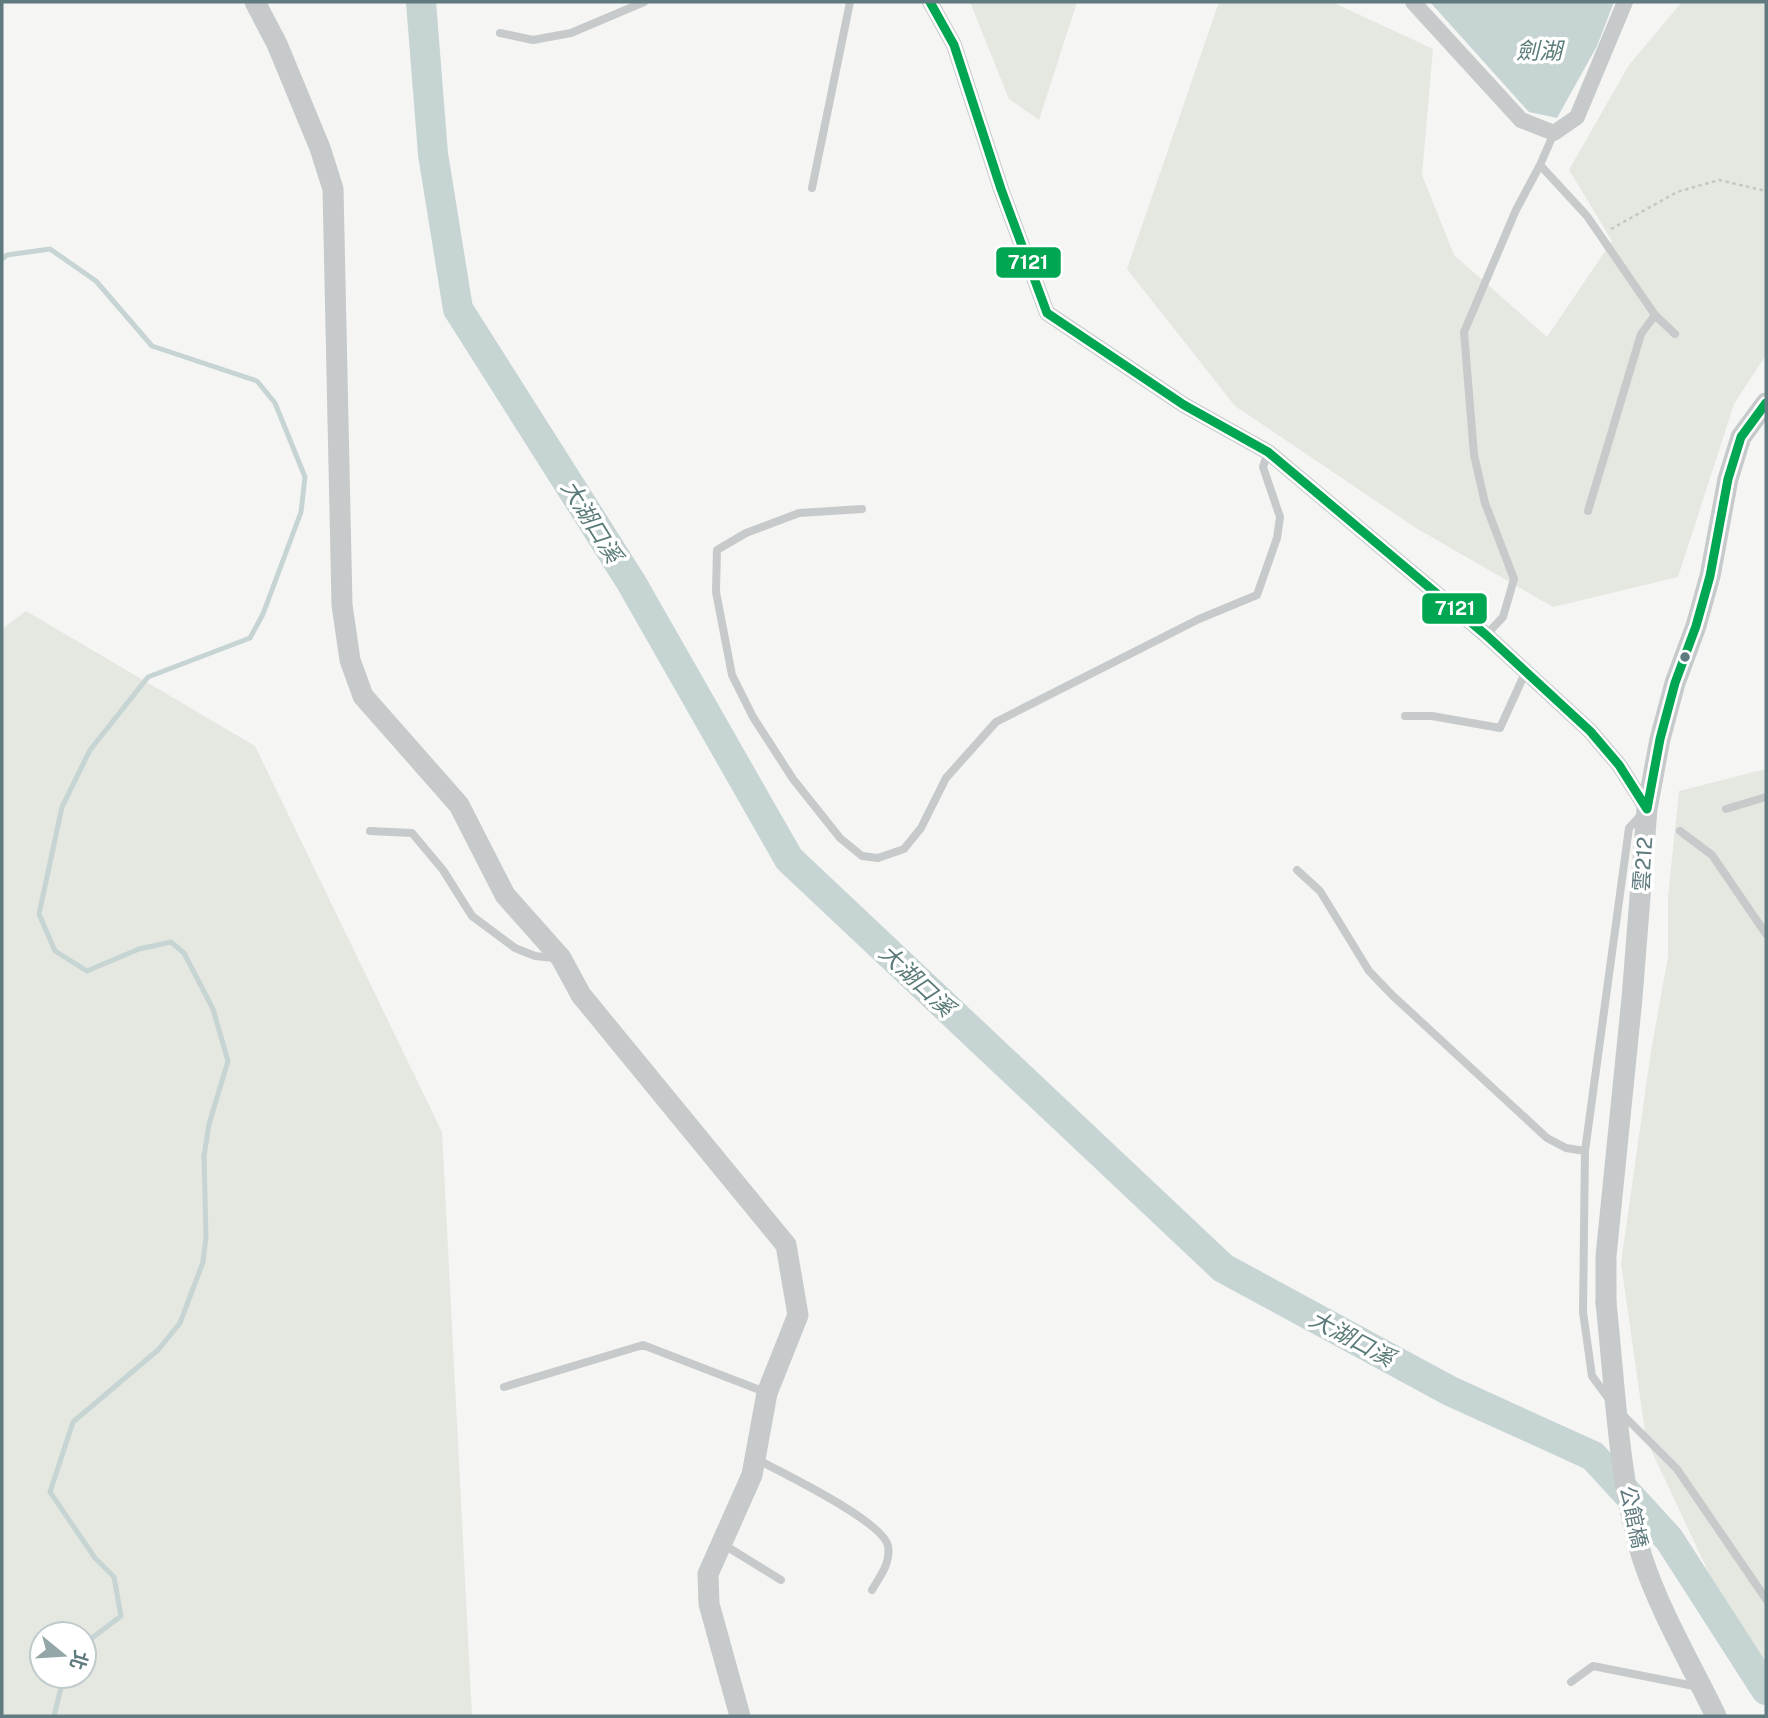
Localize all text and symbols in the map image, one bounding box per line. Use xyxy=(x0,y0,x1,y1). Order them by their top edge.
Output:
water label: 劍湖 xyxy=(1516,37,1565,64)
line badge: 7121 xyxy=(995,246,1062,279)
text: 7121 xyxy=(1008,251,1048,273)
water label: 大湖口溪 xyxy=(556,475,629,570)
line badge: 7121 xyxy=(1421,592,1488,625)
text: 7121 xyxy=(1435,597,1475,619)
unlabelled marker xyxy=(1678,650,1692,664)
street label: 雲212 xyxy=(1629,836,1657,892)
water label: 大湖口溪 xyxy=(874,939,962,1023)
water label: 大湖口溪 xyxy=(1305,1304,1402,1373)
street label: 公館橋 xyxy=(1615,1484,1653,1550)
north arrow xyxy=(28,1620,98,1690)
text: 北 xyxy=(66,1648,93,1673)

